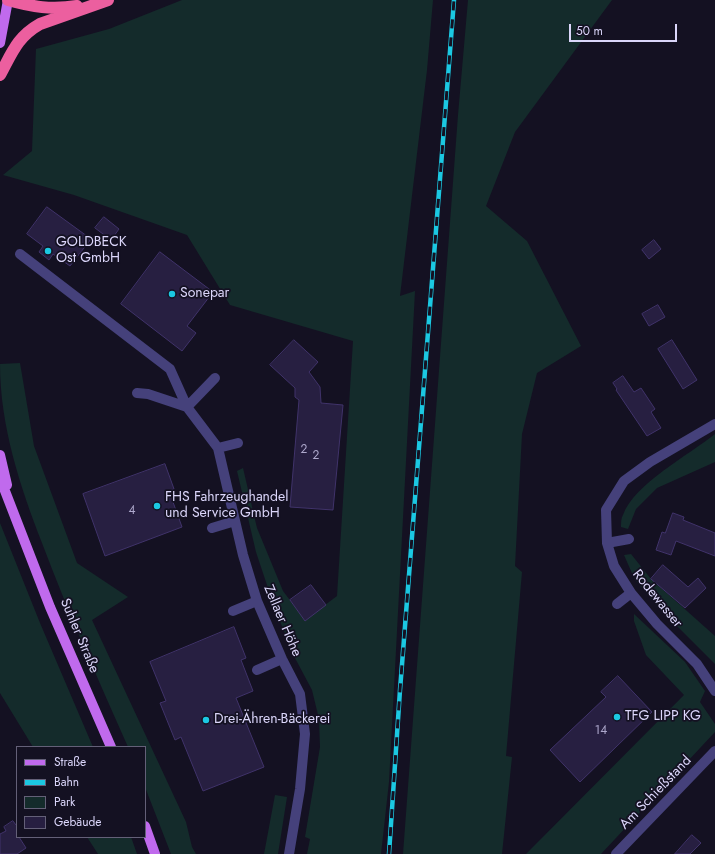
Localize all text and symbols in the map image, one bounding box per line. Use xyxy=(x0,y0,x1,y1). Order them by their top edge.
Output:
scale bar xyxy=(571,16,679,42)
text: 50 m xyxy=(576,22,603,40)
place label: GOLDBECK Ost GmbH xyxy=(56,235,127,268)
marker: GOLDBECK Ost GmbH xyxy=(43,246,53,256)
place label: Sonepar xyxy=(180,286,229,302)
marker: Sonepar xyxy=(167,289,177,299)
house number: 2 xyxy=(301,443,307,457)
house number: 2 xyxy=(313,449,319,463)
place label: FHS Fahrzeughandel und Service GmbH xyxy=(165,490,288,522)
marker: FHS Fahrzeughandel und Service GmbH xyxy=(152,501,162,511)
house number: 4 xyxy=(129,504,135,518)
street label: Rodewasser xyxy=(628,567,686,631)
street label: Zellaer Höhe xyxy=(259,583,305,659)
street label: Suhler Straße xyxy=(56,596,102,676)
place label: TFG LIPP KG xyxy=(625,709,701,725)
place label: Drei-Ähren-Bäckerei xyxy=(214,712,330,728)
marker: TFG LIPP KG xyxy=(612,712,622,722)
marker: Drei-Ähren-Bäckerei xyxy=(201,715,211,725)
house number: 14 xyxy=(595,724,607,738)
legend xyxy=(16,746,146,838)
text: Straße xyxy=(54,753,86,771)
street label: Am Schießstand xyxy=(617,753,695,833)
text: Bahn xyxy=(54,773,79,791)
text: Park xyxy=(54,793,75,811)
text: Gebäude xyxy=(54,813,101,831)

